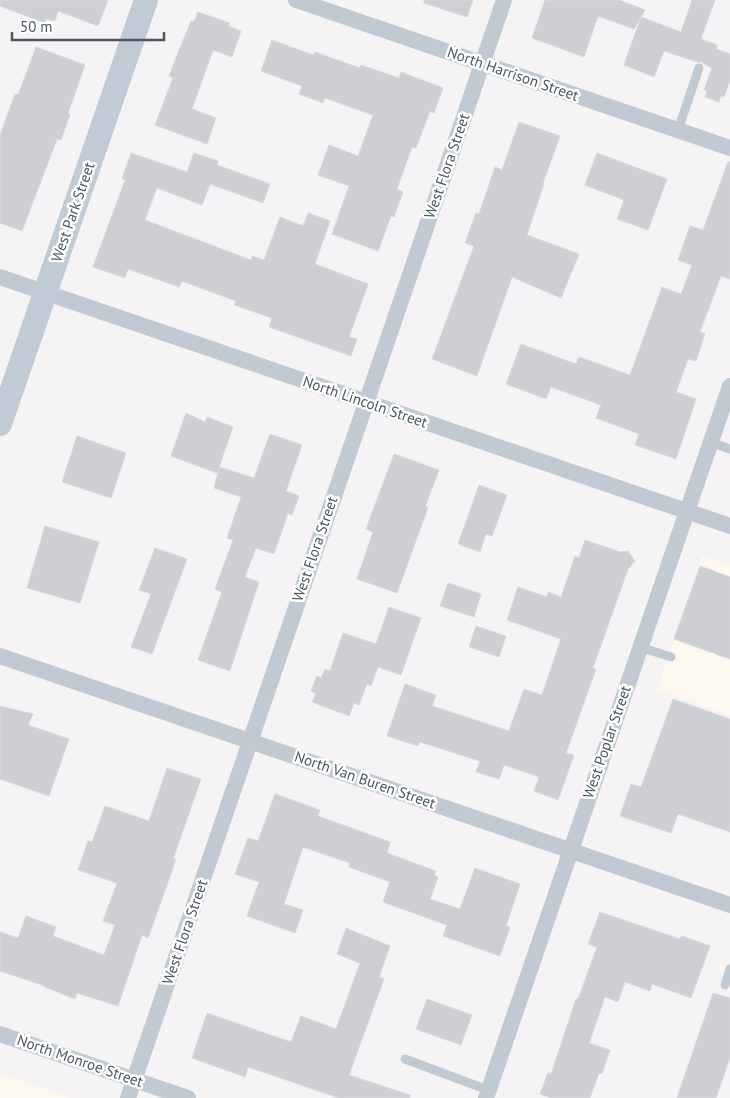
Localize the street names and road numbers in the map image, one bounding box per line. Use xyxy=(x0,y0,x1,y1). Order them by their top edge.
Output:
street label: North Harrison Street xyxy=(445,42,581,105)
street label: West Flora Street xyxy=(420,111,473,221)
street label: West Park Street xyxy=(47,159,98,264)
street label: North Lincoln Street xyxy=(300,371,430,432)
street label: West Flora Street xyxy=(288,494,341,604)
street label: West Poplar Street xyxy=(578,683,635,801)
street label: North Van Buren Street xyxy=(292,746,438,813)
street label: West Flora Street xyxy=(158,877,211,987)
street label: North Monroe Street xyxy=(15,1030,146,1091)

